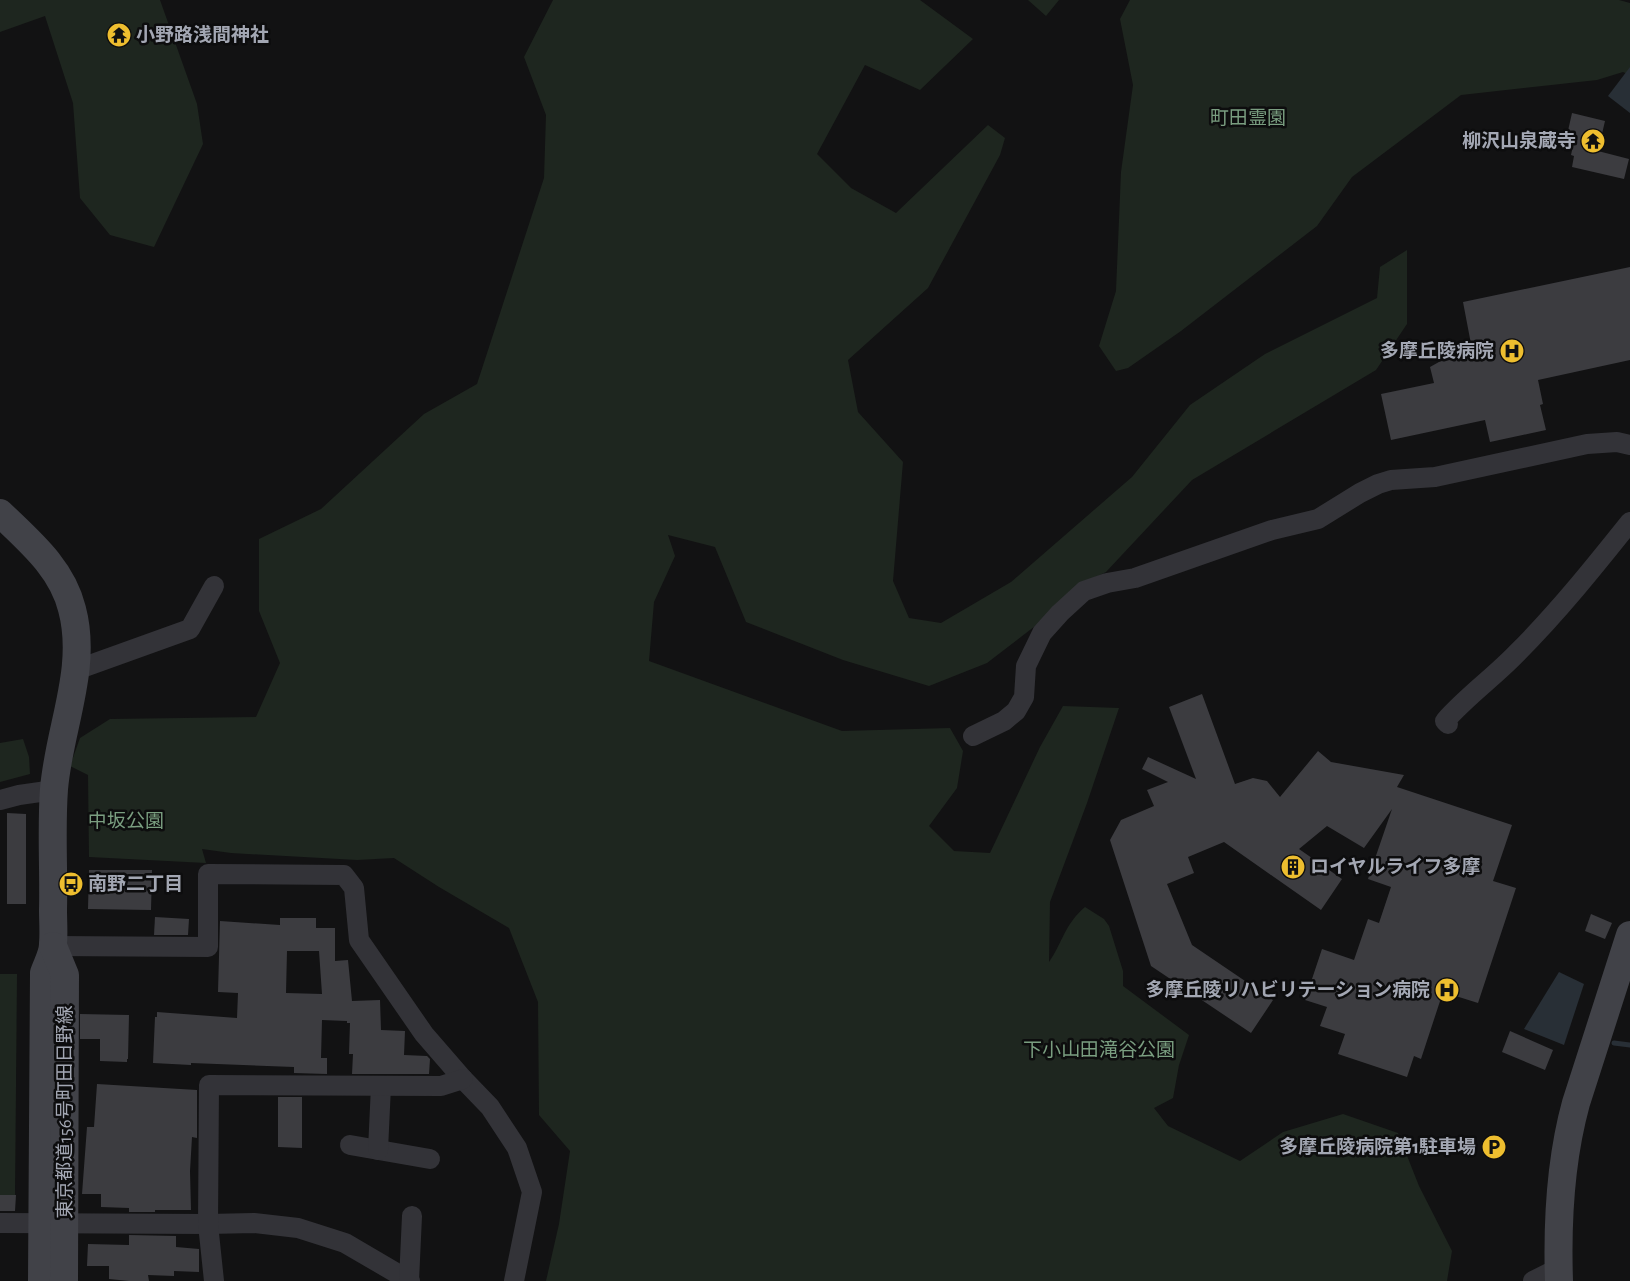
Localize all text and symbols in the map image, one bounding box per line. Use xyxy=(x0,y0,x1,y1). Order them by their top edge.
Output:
temple icon: 小野路浅間神社 xyxy=(106,22,132,48)
place label: 小野路浅間神社 xyxy=(136,24,269,45)
park label: 町田霊園 xyxy=(1210,108,1286,128)
temple icon: 柳沢山泉蔵寺 xyxy=(1580,128,1606,154)
place label: 柳沢山泉蔵寺 xyxy=(1462,130,1576,151)
hospital icon: 多摩丘陵病院 xyxy=(1499,338,1525,364)
place label: 多摩丘陵病院 xyxy=(1380,340,1494,361)
park label: 中坂公園 xyxy=(88,811,164,831)
building icon: ロイヤルライフ多摩 xyxy=(1280,854,1306,880)
place label: ロイヤルライフ多摩 xyxy=(1310,856,1480,877)
bus stop icon: 南野二丁目 xyxy=(58,871,84,897)
place label: 南野二丁目 xyxy=(88,874,183,894)
hospital icon: 多摩丘陵リハビリテーション病院 xyxy=(1434,977,1460,1003)
place label: 多摩丘陵リハビリテーション病院 xyxy=(1145,979,1430,1000)
street label: 東京都道156号町田日野線 xyxy=(54,1005,75,1219)
park label: 下小山田滝谷公園 xyxy=(1023,1039,1175,1060)
parking icon: 多摩丘陵病院第1駐車場 xyxy=(1481,1134,1507,1160)
place label: 多摩丘陵病院第1駐車場 xyxy=(1279,1136,1476,1157)

